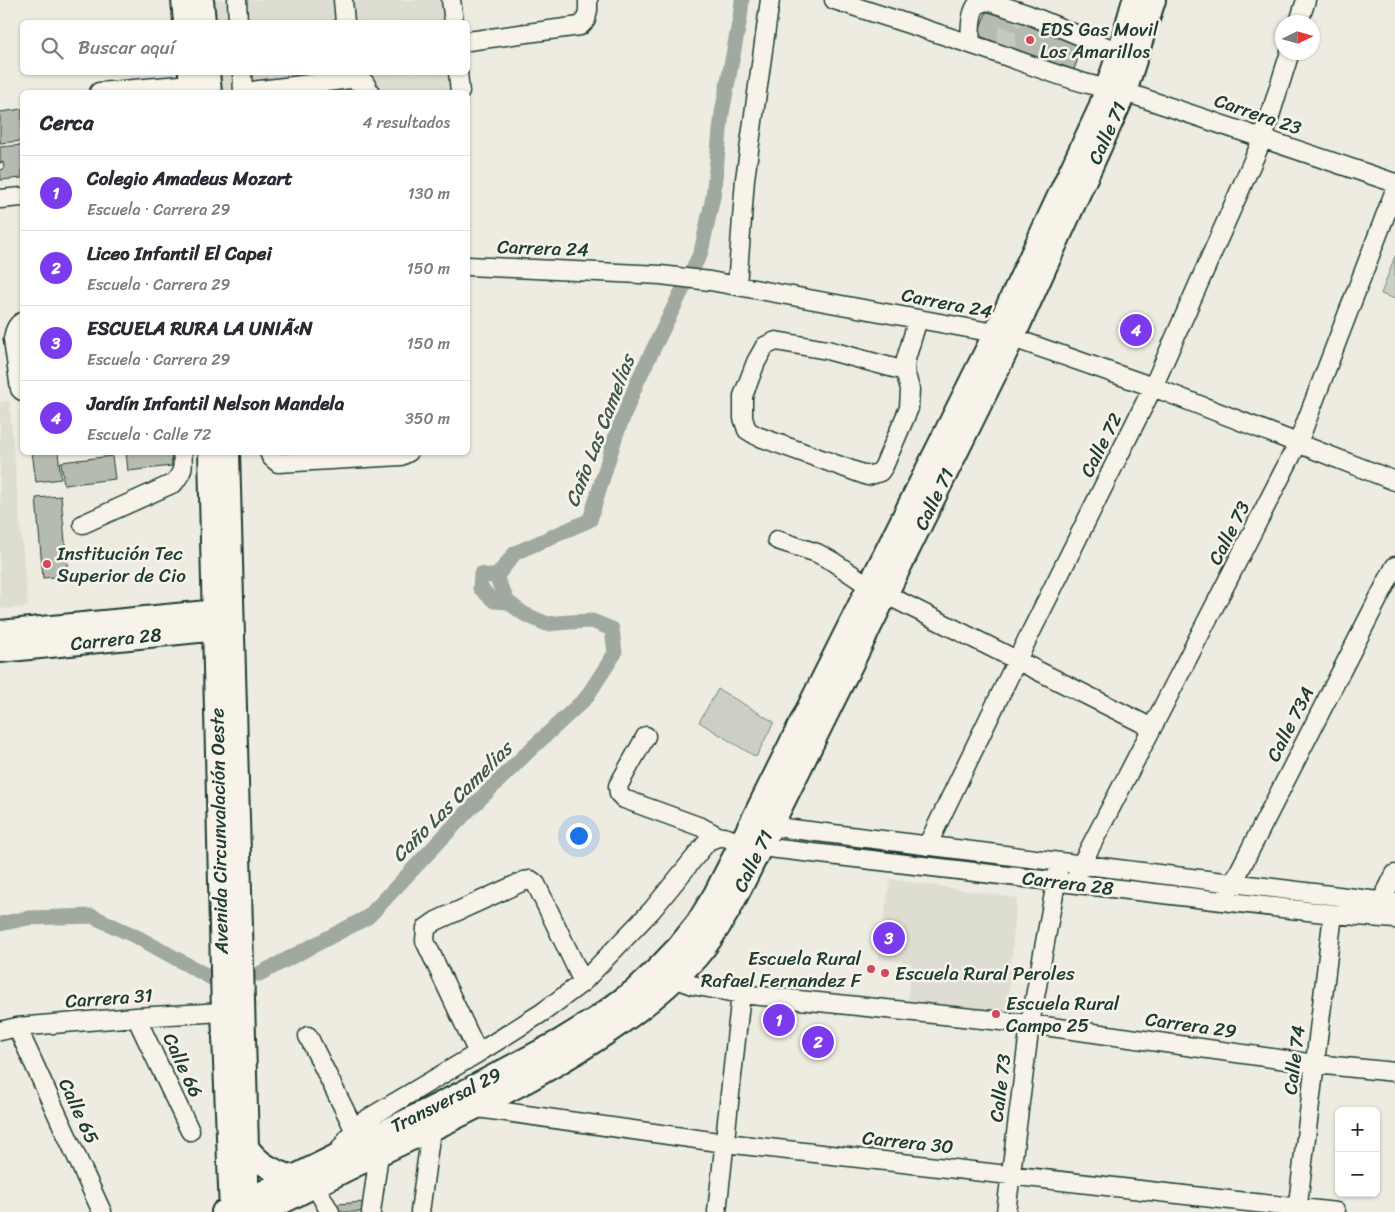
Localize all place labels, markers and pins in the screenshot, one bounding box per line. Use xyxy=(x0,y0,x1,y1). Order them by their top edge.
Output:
place label: EDS Gas Movil Los Amarillos xyxy=(1040,13,1159,68)
marker: EDS Gas Movil Los Amarillos xyxy=(1024,34,1036,46)
pin: 4 xyxy=(1120,311,1152,349)
place label: Institución Tec Superior de Cio xyxy=(56,537,186,592)
marker: Institución Tec Superior de Cio xyxy=(41,558,53,570)
pin: 3 xyxy=(873,919,905,957)
place label: Escuela Rural Rafael Fernandez F xyxy=(701,942,862,997)
place label: Escuela Rural Peroles xyxy=(895,957,1075,990)
marker: Escuela Rural Rafael Fernandez F xyxy=(865,963,877,975)
marker: Escuela Rural Peroles xyxy=(879,967,891,979)
place label: Escuela Rural Campo 25 xyxy=(1006,987,1120,1042)
pin: 1 xyxy=(763,1001,795,1039)
marker: Escuela Rural Campo 25 xyxy=(990,1008,1002,1020)
pin: 2 xyxy=(802,1023,834,1061)

